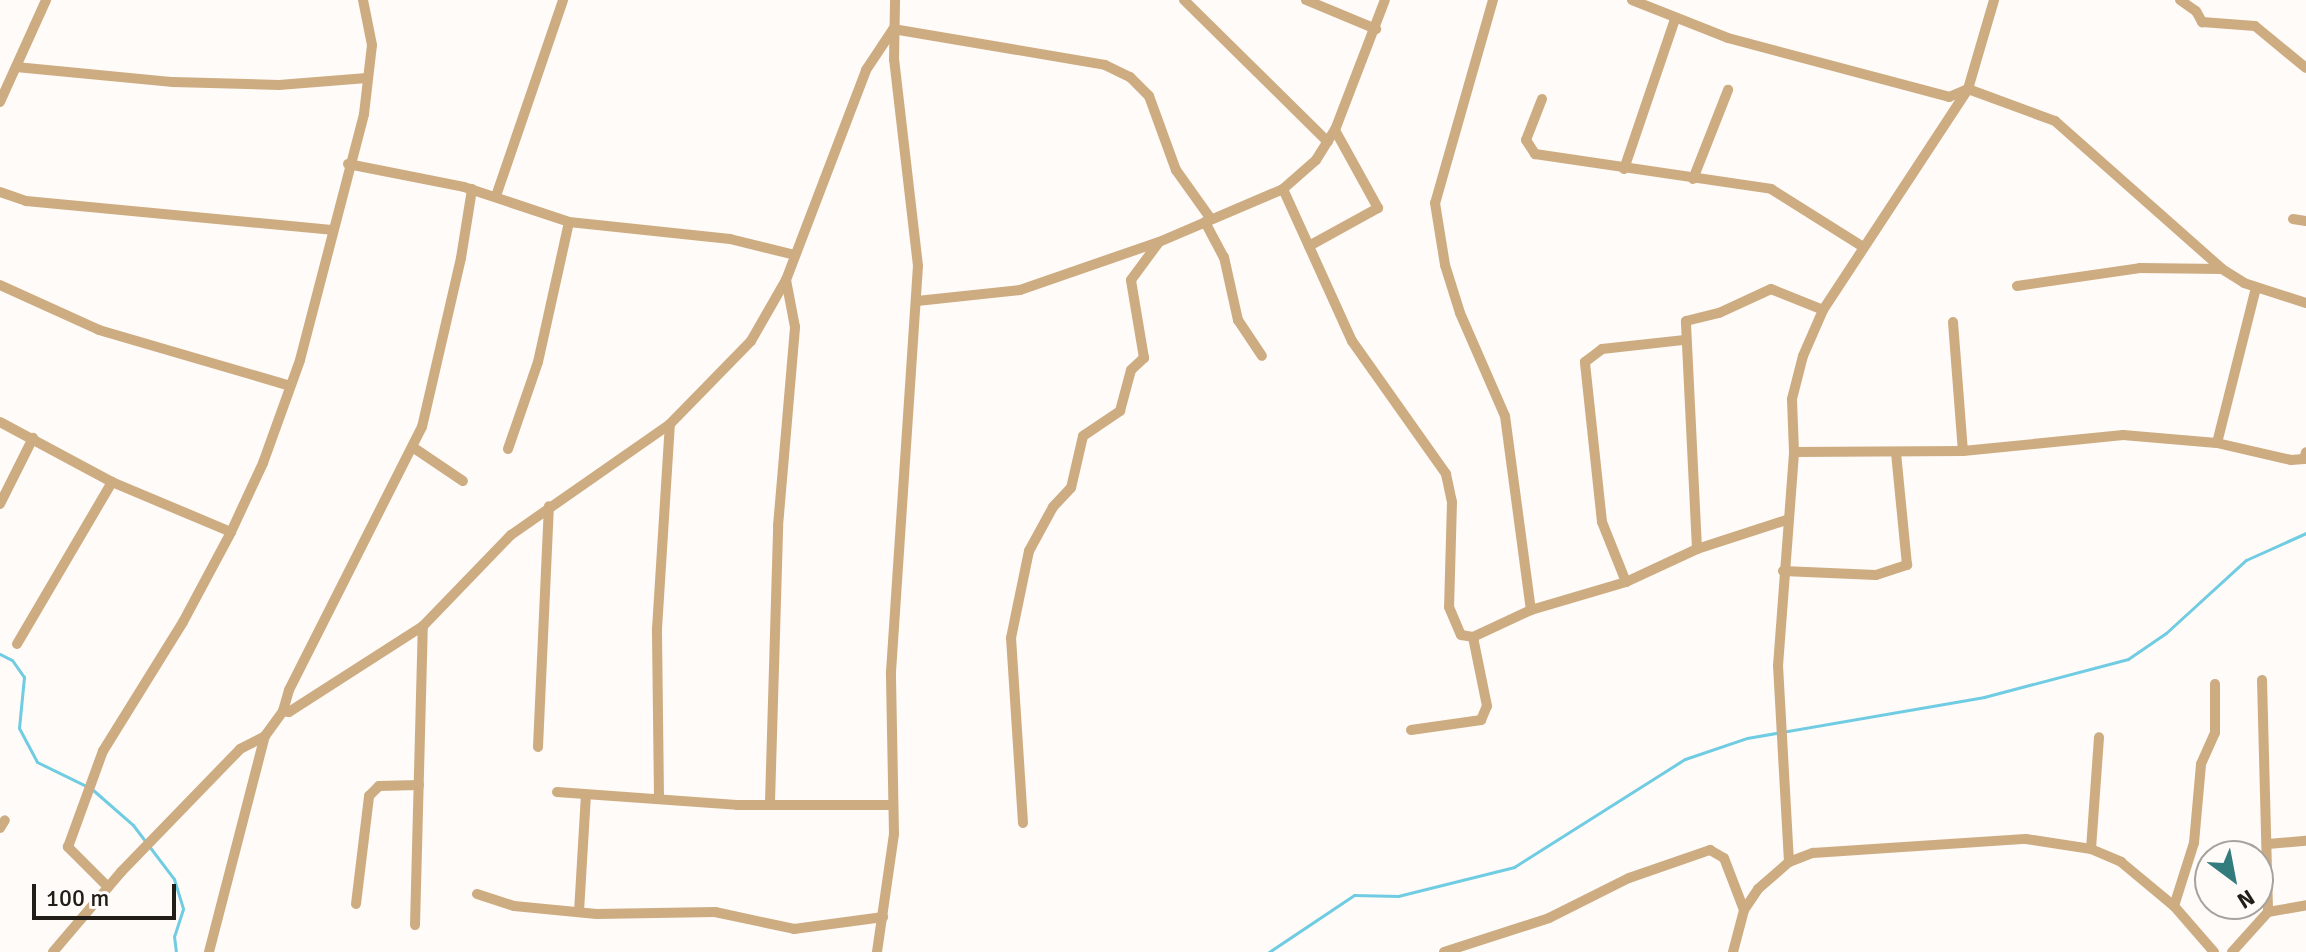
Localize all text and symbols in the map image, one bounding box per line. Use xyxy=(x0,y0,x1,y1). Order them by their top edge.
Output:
north arrow xyxy=(2194,840,2274,920)
scale bar xyxy=(36,868,180,918)
text: 100 m xyxy=(46,883,109,913)
text: N xyxy=(2232,884,2260,915)

